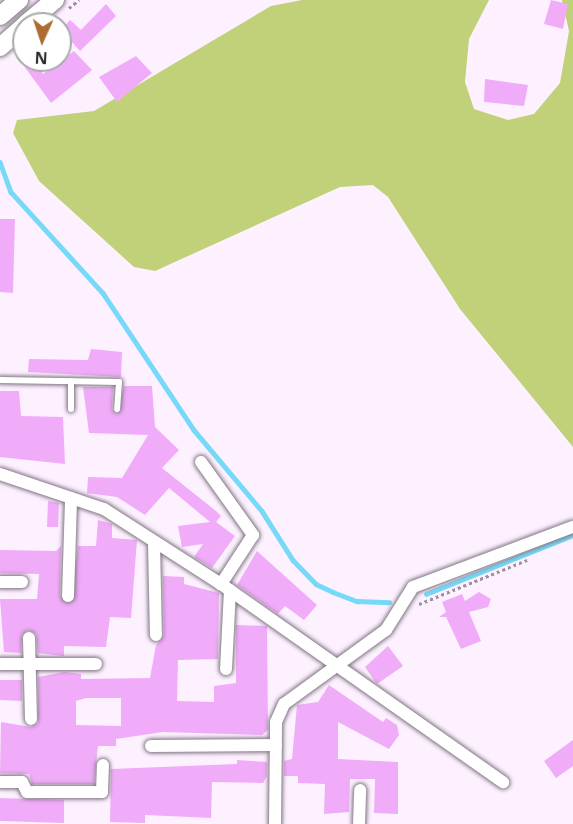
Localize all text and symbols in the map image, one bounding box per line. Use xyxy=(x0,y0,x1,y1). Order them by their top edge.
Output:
north arrow xyxy=(12,12,72,72)
text: N xyxy=(34,47,48,69)

